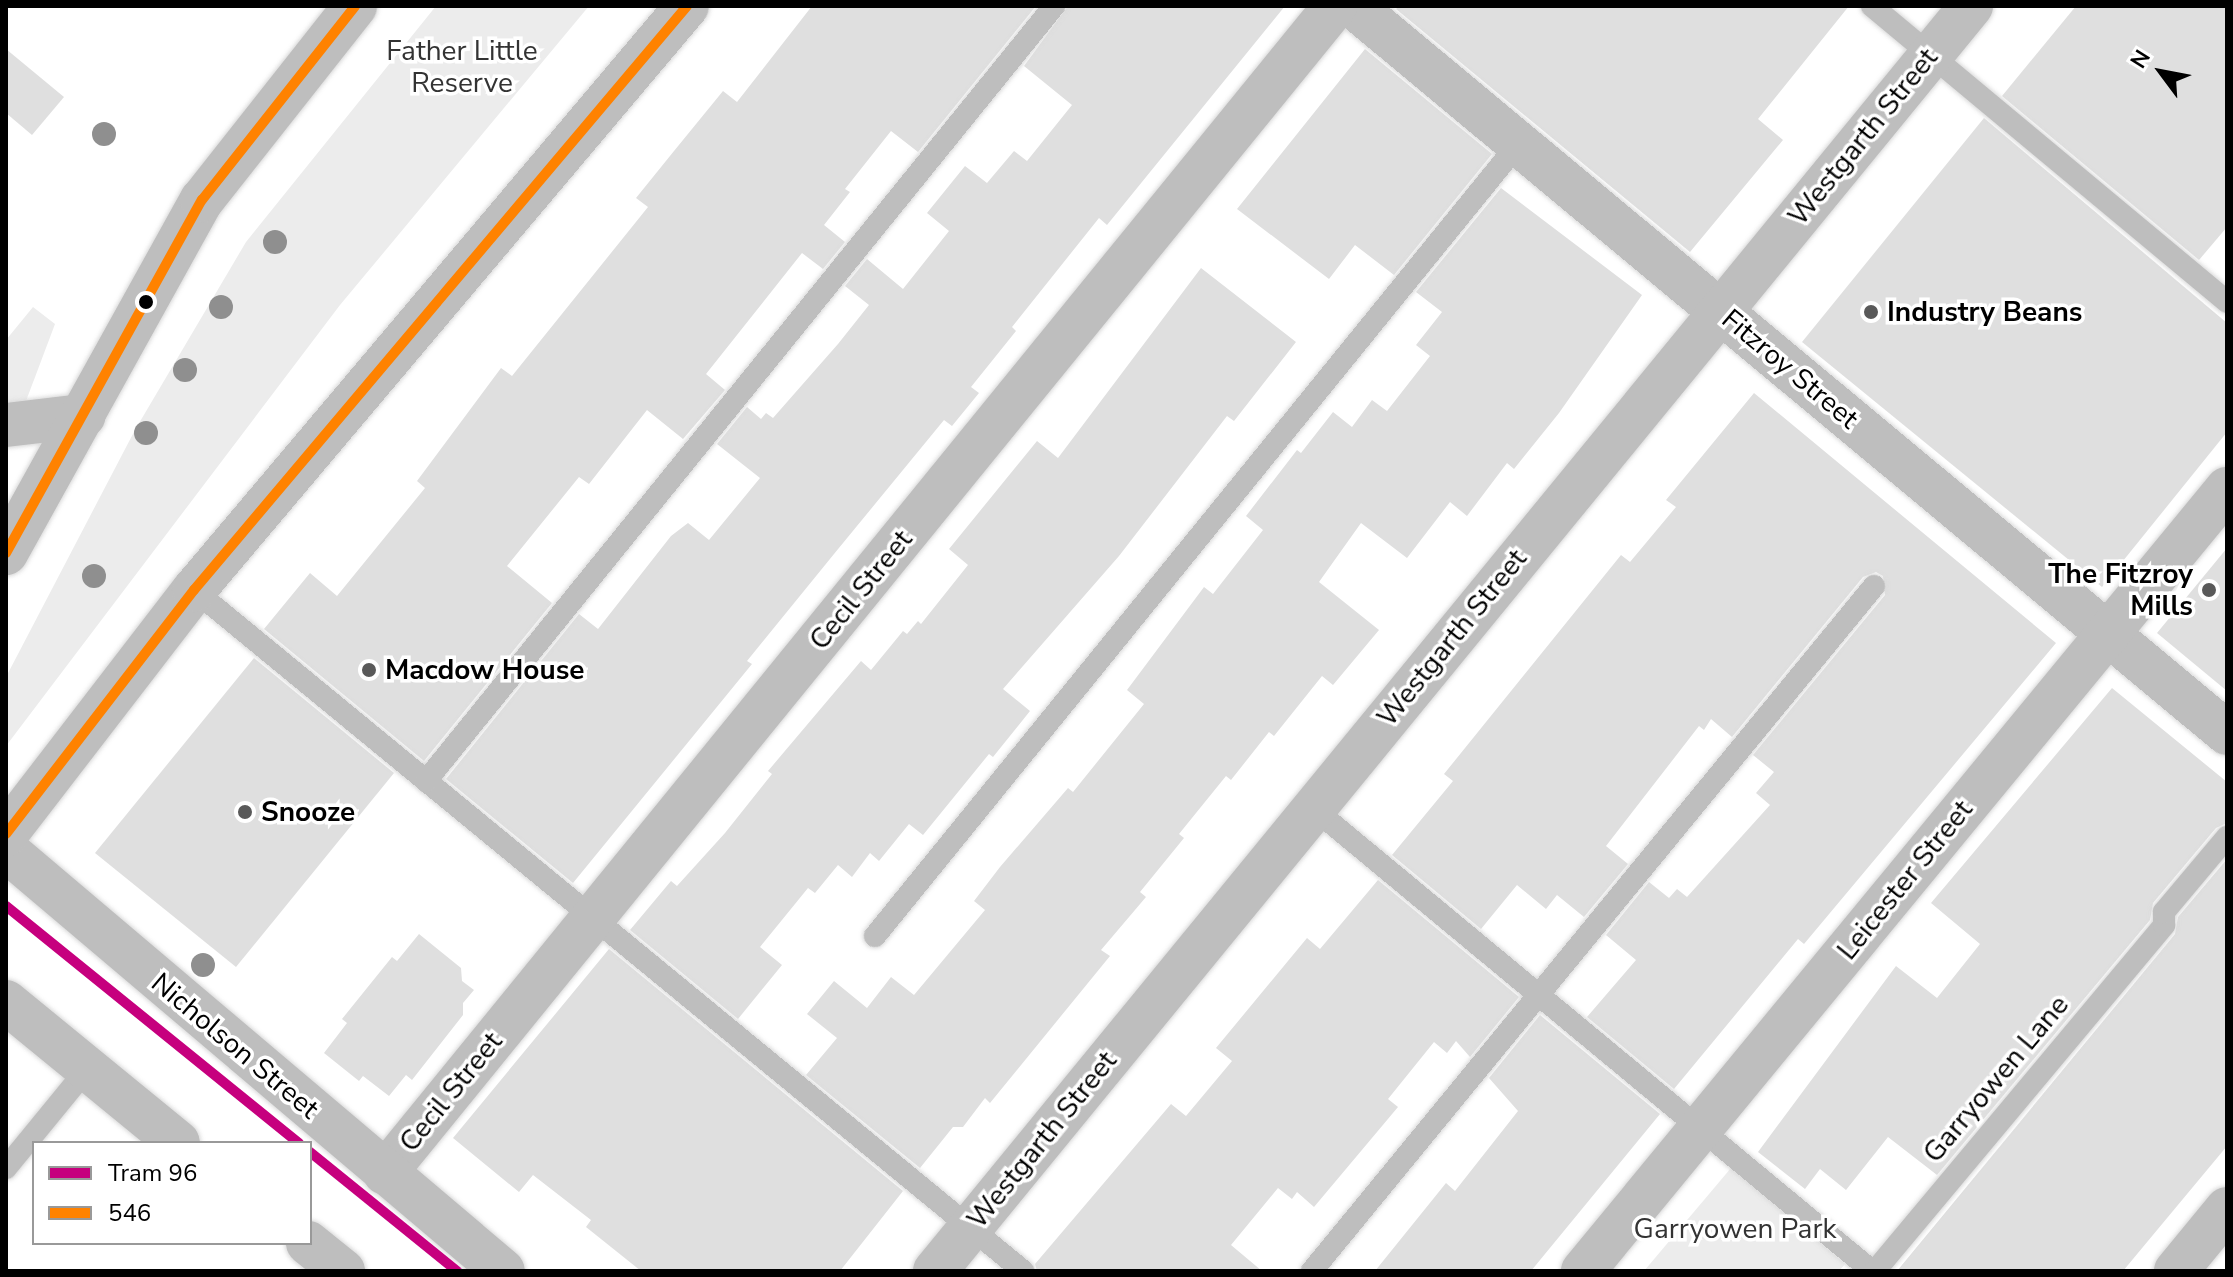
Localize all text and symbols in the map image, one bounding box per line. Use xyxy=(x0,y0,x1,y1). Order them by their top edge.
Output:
north arrow xyxy=(2121,32,2201,112)
park label: Father Little Reserve xyxy=(386,34,538,100)
street label: Westgarth Street xyxy=(1781,42,1945,232)
text: N xyxy=(2124,44,2158,74)
unlabelled marker xyxy=(138,294,154,310)
place label: Industry Beans xyxy=(1887,295,2082,329)
street label: Fitzroy Street xyxy=(1715,302,1865,436)
marker: Industry Beans xyxy=(1862,303,1880,321)
street label: Cecil Street xyxy=(803,523,919,657)
street label: Westgarth Street xyxy=(1370,543,1534,733)
place label: The Fitzroy Mills xyxy=(2048,557,2193,623)
marker: The Fitzroy Mills xyxy=(2200,581,2218,599)
place label: Macdow House xyxy=(385,653,584,687)
marker: Macdow House xyxy=(360,661,378,679)
street label: Leicester Street xyxy=(1830,793,1980,967)
place label: Snooze xyxy=(261,795,355,829)
marker: Snooze xyxy=(236,803,254,821)
street label: Nicholson Street xyxy=(144,966,326,1126)
street label: Garryowen Lane xyxy=(1916,989,2076,1169)
street label: Cecil Street xyxy=(393,1025,509,1159)
street label: Westgarth Street xyxy=(960,1045,1124,1235)
legend xyxy=(32,1141,312,1245)
text: Tram 96 xyxy=(108,1157,197,1189)
text: 546 xyxy=(108,1197,151,1229)
park label: Garryowen Park xyxy=(1634,1212,1836,1246)

